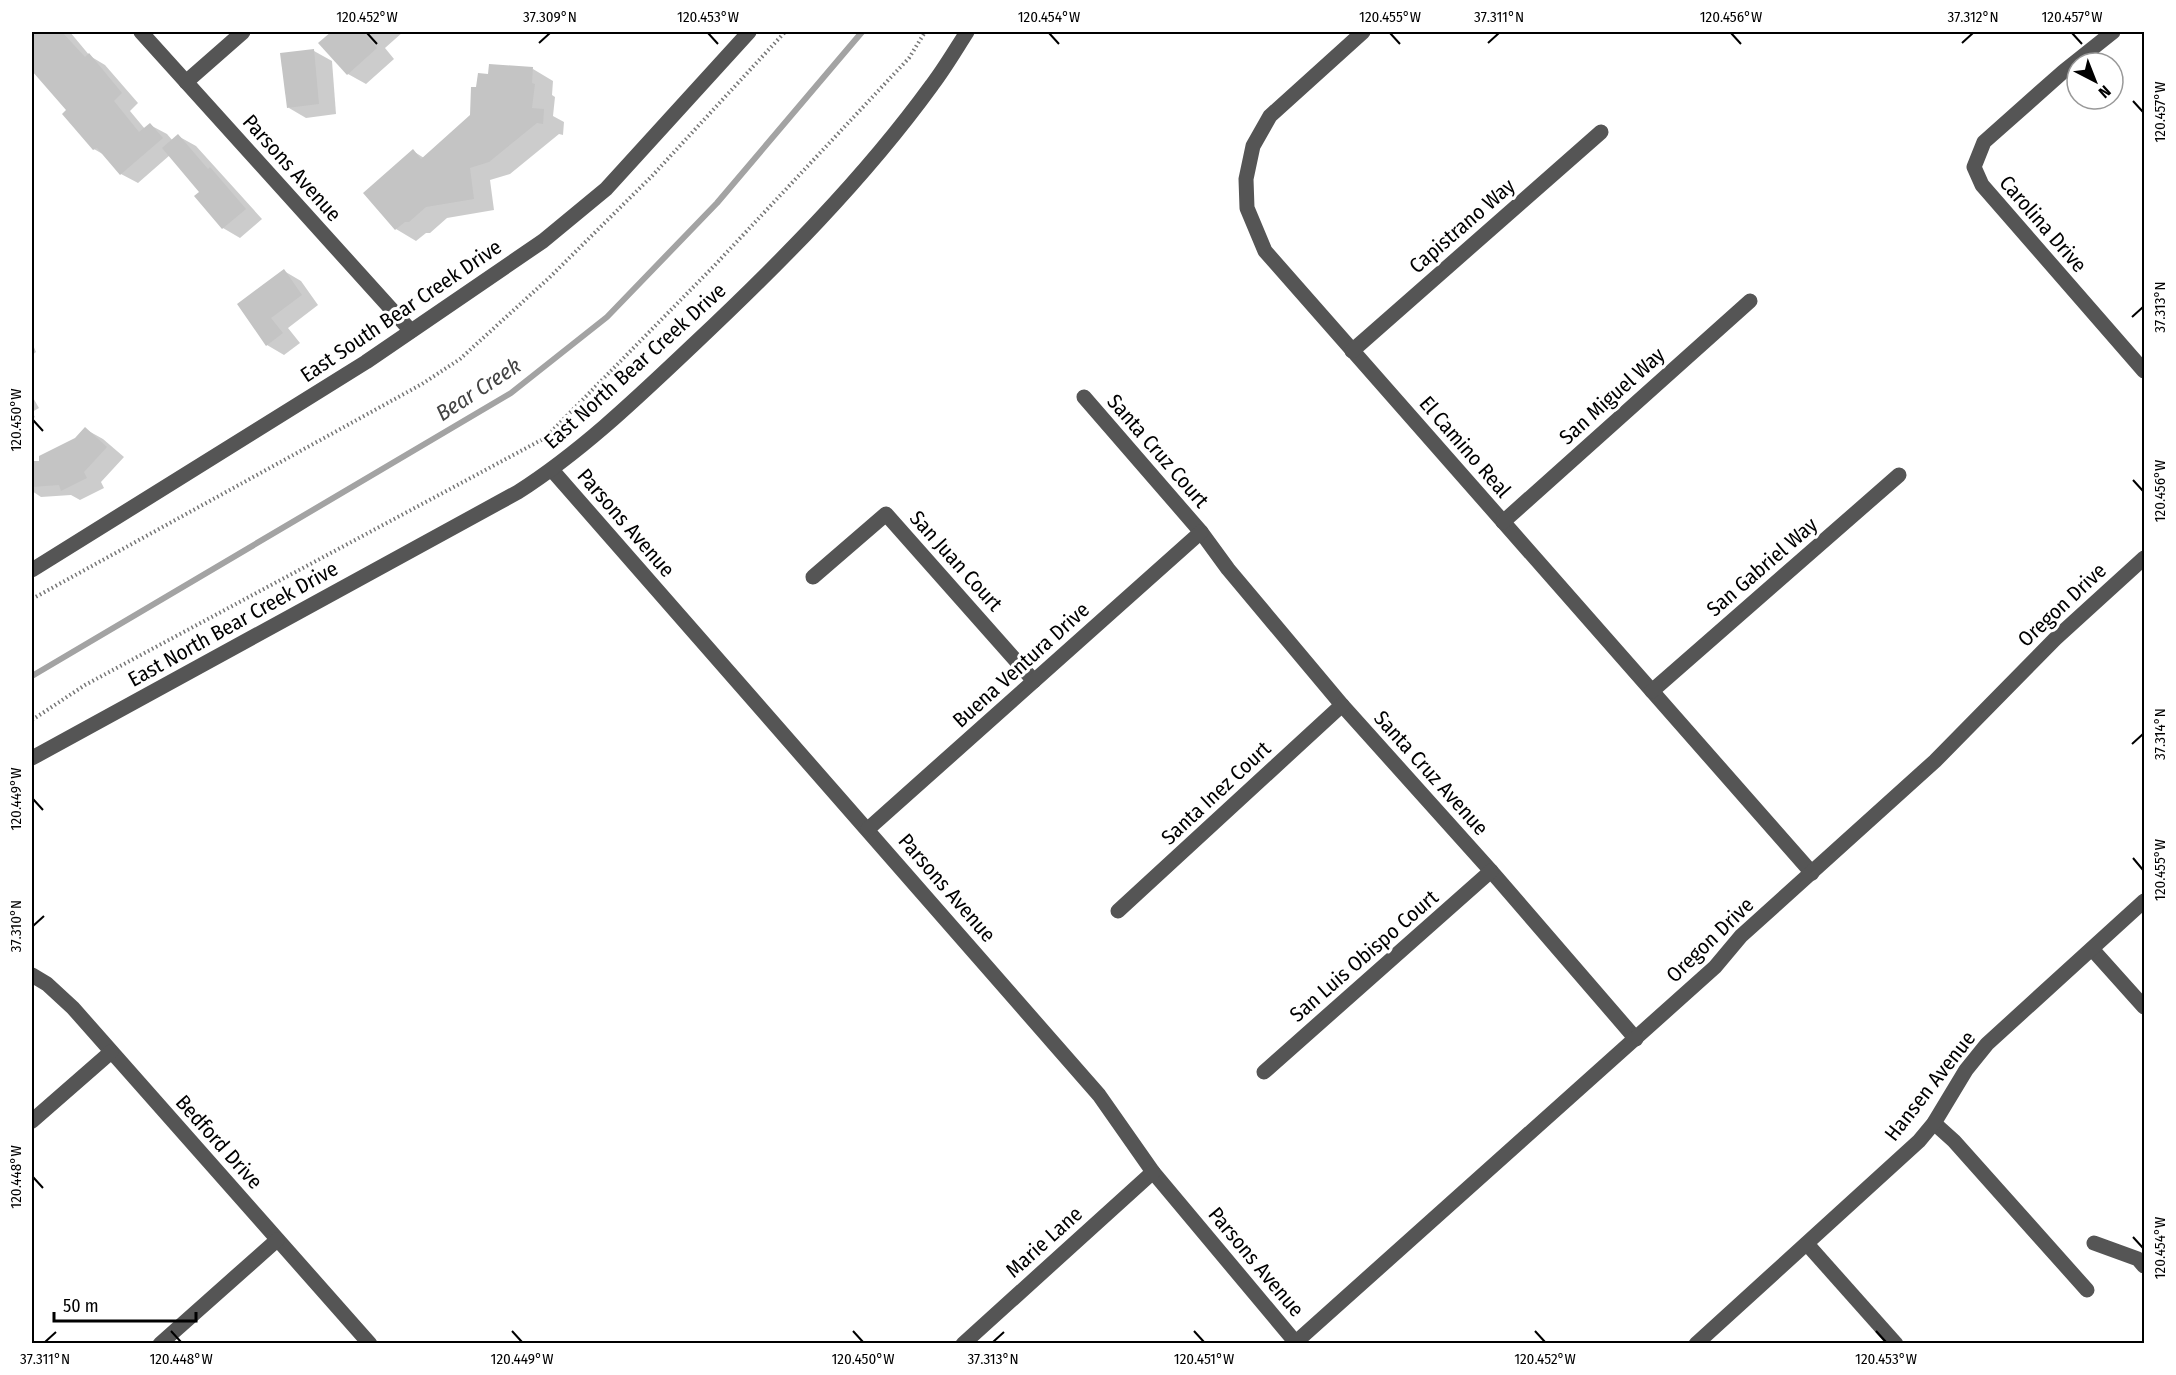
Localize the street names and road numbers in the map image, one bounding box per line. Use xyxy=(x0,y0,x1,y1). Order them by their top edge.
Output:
street label: Parsons Avenue xyxy=(237,109,347,227)
street label: Carolina Drive xyxy=(1994,170,2092,278)
street label: Capistrano Way xyxy=(1404,173,1521,279)
street label: East South Bear Creek Drive xyxy=(296,234,506,388)
street label: East North Bear Creek Drive xyxy=(539,277,731,455)
street label: San Miguel Way xyxy=(1554,341,1671,450)
street label: Santa Cruz Court xyxy=(1102,389,1215,513)
street label: El Camino Real xyxy=(1414,391,1517,504)
street label: Parsons Avenue xyxy=(572,463,680,583)
street label: San Juan Court xyxy=(904,505,1008,617)
street label: San Gabriel Way xyxy=(1701,511,1823,622)
street label: East North Bear Creek Drive xyxy=(124,555,342,693)
street label: Oregon Drive xyxy=(2012,558,2112,652)
street label: Buena Ventura Drive xyxy=(947,597,1095,733)
street label: Santa Cruz Avenue xyxy=(1368,705,1494,841)
street label: Santa Inez Court xyxy=(1156,736,1276,850)
street label: Parsons Avenue xyxy=(893,828,1001,948)
street label: San Luis Obispo Court xyxy=(1284,884,1444,1028)
street label: Oregon Drive xyxy=(1661,892,1759,988)
street label: Hansen Avenue xyxy=(1879,1026,1981,1146)
street label: Bedford Drive xyxy=(170,1090,268,1194)
street label: Marie Lane xyxy=(1000,1201,1088,1283)
street label: Parsons Avenue xyxy=(1203,1202,1309,1322)

